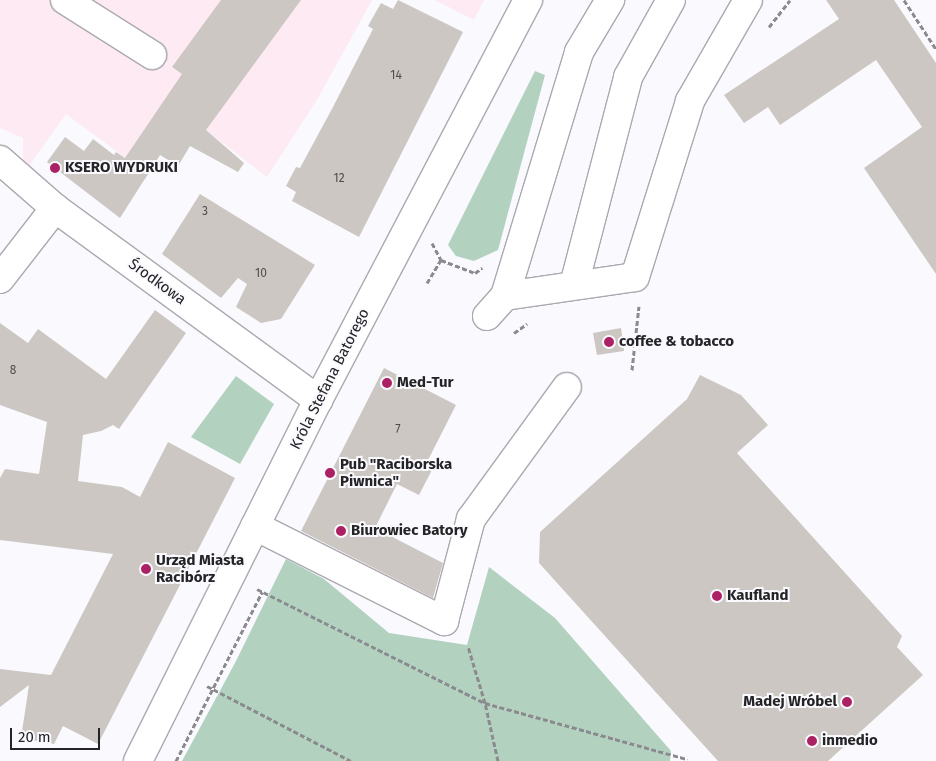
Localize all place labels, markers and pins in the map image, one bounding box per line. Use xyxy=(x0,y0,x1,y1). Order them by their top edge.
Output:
place label: KSERO WYDRUKI xyxy=(65,159,178,177)
marker: KSERO WYDRUKI xyxy=(49,162,61,174)
place label: coffee & tobacco xyxy=(619,333,734,351)
marker: coffee & tobacco xyxy=(603,336,615,348)
place label: Med-Tur xyxy=(397,374,454,392)
marker: Med-Tur xyxy=(381,377,393,389)
place label: Pub "Raciborska Piwnica" xyxy=(340,455,452,490)
marker: Pub "Raciborska Piwnica" xyxy=(324,467,336,479)
place label: Biurowiec Batory xyxy=(351,522,467,540)
marker: Biurowiec Batory xyxy=(335,525,347,537)
place label: Urząd Miasta Racibórz xyxy=(156,551,244,586)
marker: Urząd Miasta Racibórz xyxy=(140,563,152,575)
place label: Kaufland xyxy=(727,587,788,605)
marker: Kaufland xyxy=(711,590,723,602)
place label: Madej Wróbel xyxy=(743,693,837,711)
marker: Madej Wróbel xyxy=(841,696,853,708)
place label: inmedio xyxy=(822,732,878,750)
marker: inmedio xyxy=(806,735,818,747)

